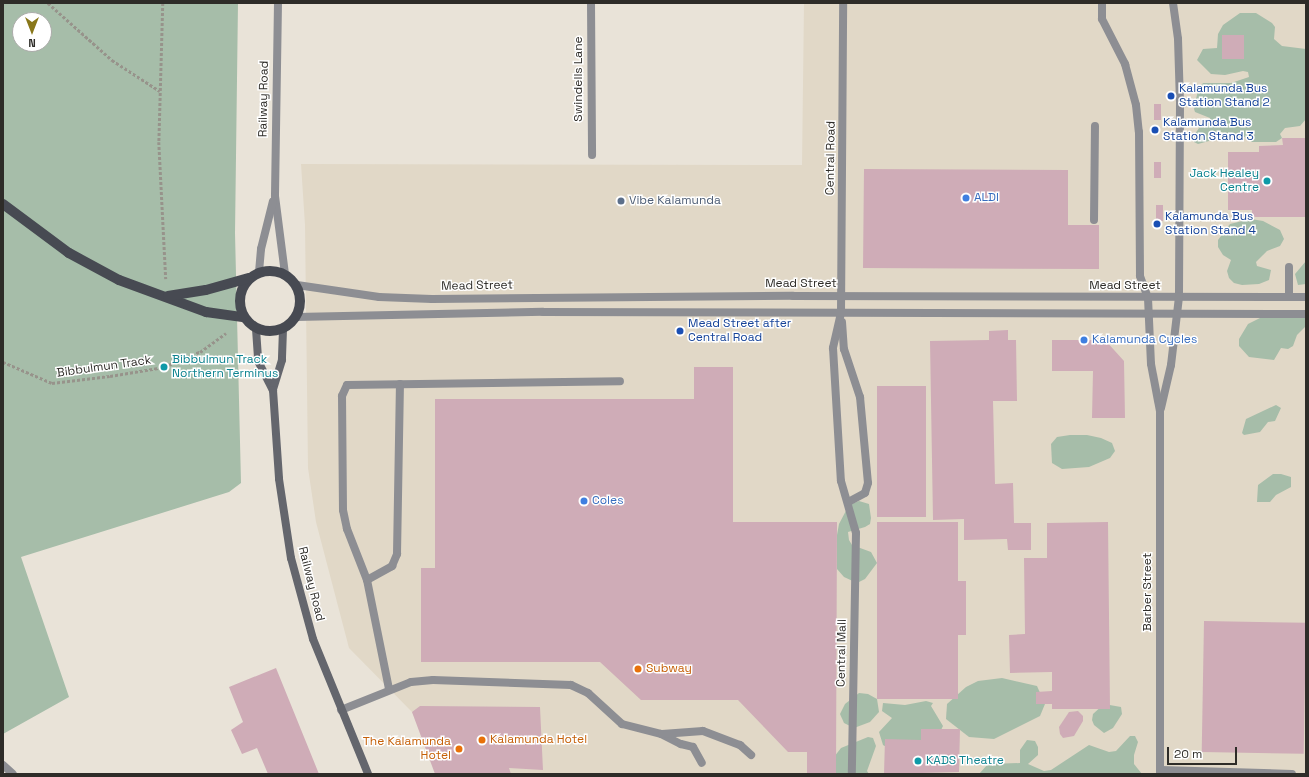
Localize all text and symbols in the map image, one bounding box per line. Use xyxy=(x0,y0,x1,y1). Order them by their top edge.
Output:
north arrow xyxy=(12,12,52,52)
text: N xyxy=(28,36,36,50)
street label: Swindells Lane xyxy=(572,36,586,122)
street label: Railway Road xyxy=(256,61,272,137)
place label: Kalamunda Bus Station Stand 2 xyxy=(1179,82,1270,110)
marker: Kalamunda Bus Station Stand 2 xyxy=(1166,91,1176,101)
place label: Kalamunda Bus Station Stand 3 xyxy=(1163,116,1254,144)
street label: Central Road xyxy=(823,121,839,195)
marker: Kalamunda Bus Station Stand 3 xyxy=(1150,125,1160,135)
place label: Jack Healey Centre xyxy=(1189,167,1259,195)
marker: Jack Healey Centre xyxy=(1262,176,1272,186)
place label: ALDI xyxy=(974,191,999,205)
marker: ALDI xyxy=(961,193,971,203)
place label: Vibe Kalamunda xyxy=(629,194,721,208)
marker: Vibe Kalamunda xyxy=(616,196,626,206)
place label: Kalamunda Bus Station Stand 4 xyxy=(1165,210,1256,238)
marker: Kalamunda Bus Station Stand 4 xyxy=(1152,219,1162,229)
street label: Mead Street xyxy=(765,277,837,291)
street label: Mead Street xyxy=(441,278,513,294)
street label: Mead Street xyxy=(1089,279,1161,293)
place label: Mead Street after Central Road xyxy=(688,317,791,345)
marker: Mead Street after Central Road xyxy=(675,326,685,336)
place label: Kalamunda Cycles xyxy=(1092,333,1197,347)
marker: Kalamunda Cycles xyxy=(1079,335,1089,345)
street label: Bibbulmun Track xyxy=(56,353,152,381)
place label: Bibbulmun Track Northern Terminus xyxy=(172,353,279,381)
marker: Bibbulmun Track Northern Terminus xyxy=(159,362,169,372)
place label: Coles xyxy=(592,494,623,508)
marker: Coles xyxy=(579,496,589,506)
street label: Railway Road xyxy=(295,545,327,623)
street label: Barber Street xyxy=(1141,553,1155,631)
street label: Central Mall xyxy=(834,619,850,687)
place label: Subway xyxy=(646,662,692,676)
marker: Subway xyxy=(633,664,643,674)
place label: Kalamunda Hotel xyxy=(490,733,587,747)
place label: The Kalamunda Hotel xyxy=(363,735,451,763)
marker: Kalamunda Hotel xyxy=(477,735,487,745)
scale bar xyxy=(1169,739,1239,765)
marker: The Kalamunda Hotel xyxy=(454,744,464,754)
text: 20 m xyxy=(1174,746,1202,762)
place label: KADS Theatre xyxy=(926,754,1004,768)
marker: KADS Theatre xyxy=(913,756,923,766)

